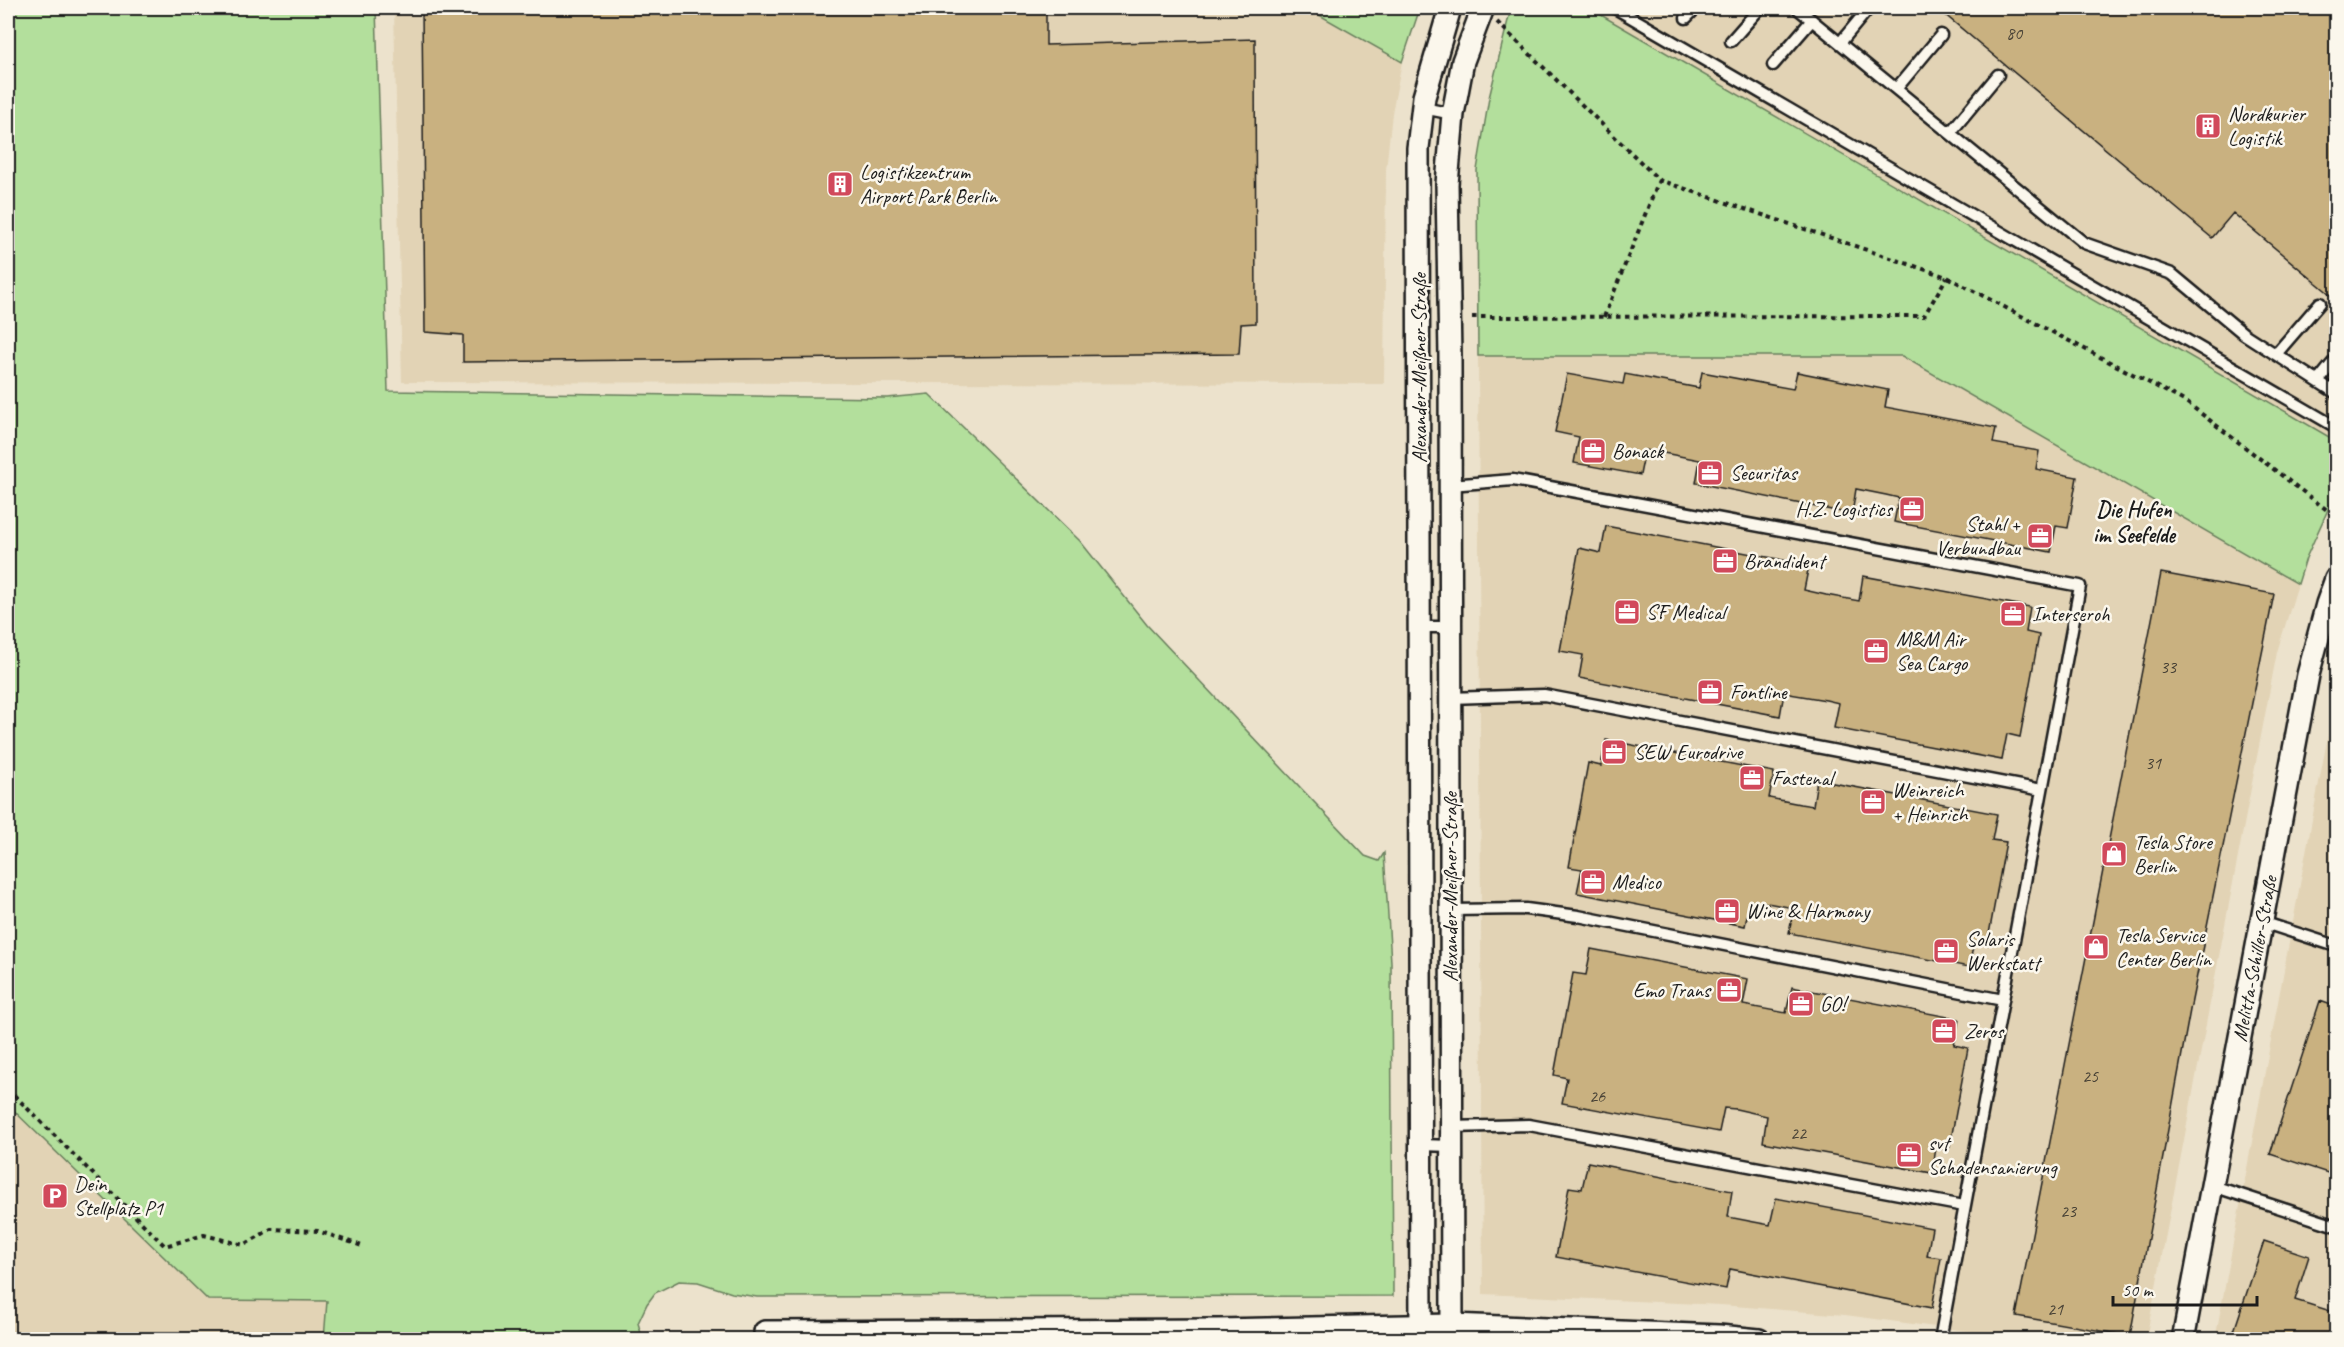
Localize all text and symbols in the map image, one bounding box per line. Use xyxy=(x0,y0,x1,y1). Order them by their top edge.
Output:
house number: 80 xyxy=(2006,22,2024,44)
place label: Nordkurier Logistik xyxy=(2228,101,2307,151)
building icon: Nordkurier Logistik xyxy=(2193,111,2223,141)
place label: Logistikzentrum Airport Park Berlin xyxy=(860,159,998,209)
building icon: Logistikzentrum Airport Park Berlin xyxy=(825,169,855,199)
street label: Alexander-Meißner-Straße xyxy=(1406,271,1432,463)
office icon: Bonack xyxy=(1578,436,1608,466)
place label: Bonack xyxy=(1612,438,1665,464)
office icon: Securitas xyxy=(1695,458,1725,488)
place label: Securitas xyxy=(1730,460,1798,486)
office icon: H.Z. Logistics xyxy=(1897,494,1927,524)
place label: H.Z. Logistics xyxy=(1795,496,1894,522)
district label: Die Hufen im Seefelde xyxy=(2093,496,2177,549)
place label: Stahl + Verbundbau xyxy=(1936,511,2022,561)
office icon: Stahl + Verbundbau xyxy=(2025,521,2055,551)
office icon: Brandident xyxy=(1710,546,1740,576)
place label: Brandident xyxy=(1744,548,1828,574)
office icon: SF Medical xyxy=(1612,597,1642,627)
place label: SF Medical xyxy=(1646,599,1729,625)
office icon: Interseroh xyxy=(1998,599,2028,629)
place label: Interseroh xyxy=(2032,601,2110,627)
place label: M&M Air Sea Cargo xyxy=(1896,626,1969,676)
office icon: M&M Air Sea Cargo xyxy=(1861,636,1891,666)
house number: 33 xyxy=(2160,656,2178,678)
office icon: Fontline xyxy=(1695,677,1725,707)
place label: Fontline xyxy=(1730,679,1788,705)
office icon: SEW Eurodrive xyxy=(1599,737,1629,767)
place label: SEW Eurodrive xyxy=(1634,739,1745,765)
house number: 31 xyxy=(2145,752,2162,774)
office icon: Fastenal xyxy=(1737,763,1767,793)
place label: Fastenal xyxy=(1772,765,1836,791)
place label: Weinreich + Heinrich xyxy=(1892,777,1969,827)
office icon: Weinreich + Heinrich xyxy=(1858,787,1888,817)
street label: Alexander-Meißner-Straße xyxy=(1437,790,1463,982)
place label: Tesla Store Berlin xyxy=(2134,829,2214,879)
shop icon: Tesla Store Berlin xyxy=(2099,839,2129,869)
office icon: Medico xyxy=(1578,867,1608,897)
place label: Medico xyxy=(1612,869,1662,895)
street label: Melitta-Schiller-Straße xyxy=(2226,872,2283,1043)
office icon: Wine & Harmony xyxy=(1712,896,1742,926)
place label: Wine & Harmony xyxy=(1746,898,1871,924)
place label: Tesla Service Center Berlin xyxy=(2116,922,2212,972)
place label: Solaris Werkstatt xyxy=(1966,926,2043,976)
shop icon: Tesla Service Center Berlin xyxy=(2081,932,2111,962)
office icon: Solaris Werkstatt xyxy=(1931,936,1961,966)
office icon: Emo Trans xyxy=(1714,975,1744,1005)
place label: Emo Trans xyxy=(1633,977,1712,1003)
office icon: GO! xyxy=(1786,989,1816,1019)
place label: GO! xyxy=(1820,991,1850,1017)
office icon: Zeros xyxy=(1929,1016,1959,1046)
place label: Zeros xyxy=(1964,1018,2005,1044)
house number: 25 xyxy=(2082,1065,2099,1087)
house number: 26 xyxy=(1589,1085,1606,1107)
house number: 22 xyxy=(1790,1122,1808,1144)
place label: svt Schadensanierung xyxy=(1928,1130,2058,1180)
office icon: svt Schadensanierung xyxy=(1894,1140,1924,1170)
place label: Dein Stellplatz P1 xyxy=(74,1171,165,1221)
parking icon: Dein Stellplatz P1 xyxy=(40,1181,70,1211)
house number: 23 xyxy=(2060,1200,2078,1222)
scale bar xyxy=(2113,1269,2257,1307)
text: 50 m xyxy=(2122,1279,2155,1301)
house number: 21 xyxy=(2047,1298,2064,1320)

